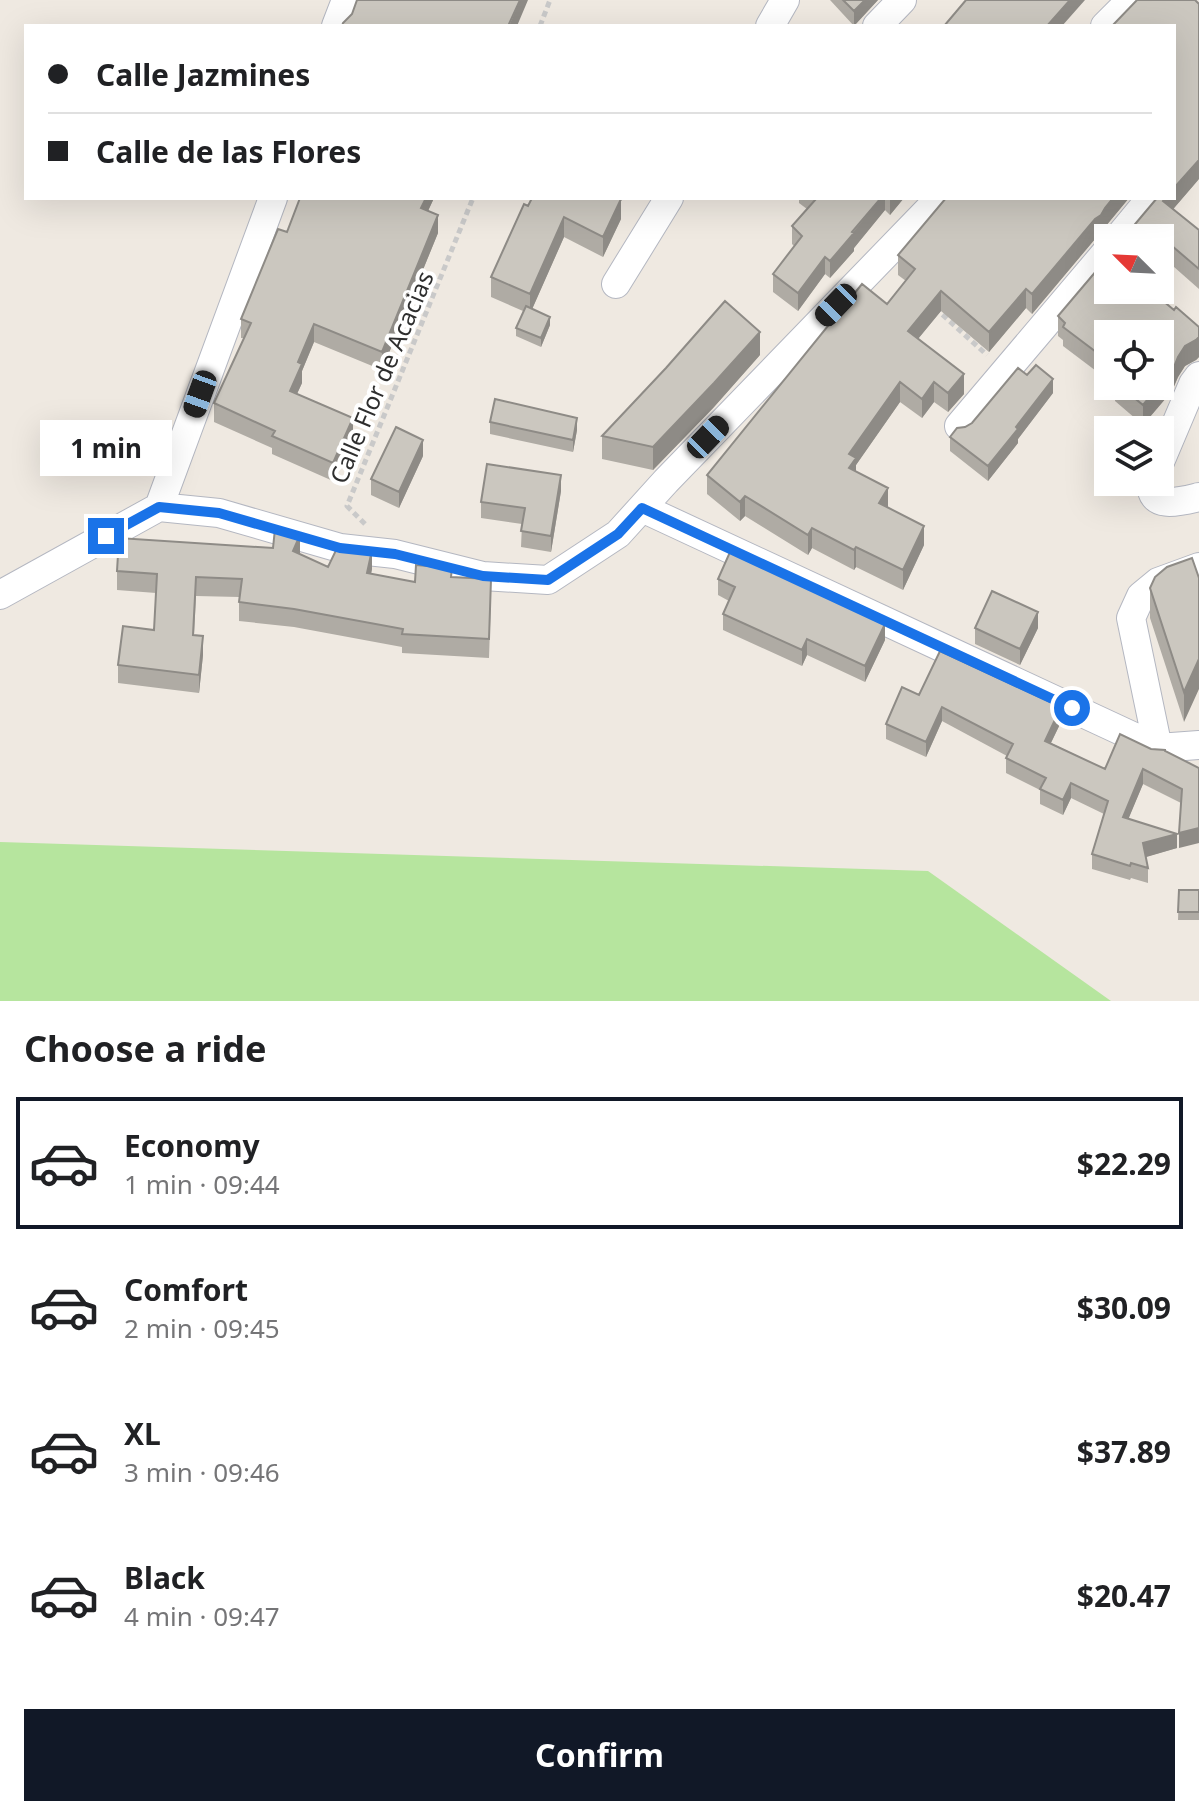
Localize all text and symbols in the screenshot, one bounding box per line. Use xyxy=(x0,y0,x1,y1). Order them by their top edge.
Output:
text: Calle Jazmines xyxy=(96,54,310,95)
text: Calle de las Flores xyxy=(96,131,361,172)
north arrow xyxy=(1094,224,1174,304)
map controls xyxy=(1094,224,1174,496)
street label: Calle Flor de Acacias xyxy=(321,266,441,488)
car xyxy=(811,279,861,331)
button: locate xyxy=(1094,320,1174,400)
car xyxy=(181,367,219,421)
car xyxy=(683,411,733,463)
button: layers xyxy=(1094,416,1174,496)
callout: 1 min xyxy=(40,420,172,476)
text: 1 min xyxy=(70,430,142,466)
route end xyxy=(88,518,124,554)
route start xyxy=(1054,690,1090,726)
text: Choose a ride xyxy=(24,1024,266,1073)
text: Economy xyxy=(124,1125,260,1166)
icon: car xyxy=(28,1127,100,1199)
text: $22.29 xyxy=(1077,1143,1171,1184)
text: 1 min · 09:44 xyxy=(124,1166,280,1202)
text: Comfort xyxy=(124,1269,248,1310)
icon: car xyxy=(28,1271,100,1343)
text: $30.09 xyxy=(1077,1287,1171,1328)
text: 2 min · 09:45 xyxy=(124,1310,280,1346)
text: XL xyxy=(124,1413,161,1454)
icon: car xyxy=(28,1415,100,1487)
text: $37.89 xyxy=(1077,1431,1171,1472)
text: 3 min · 09:46 xyxy=(124,1454,280,1490)
text: Black xyxy=(124,1557,205,1598)
icon: car xyxy=(28,1559,100,1631)
text: $20.47 xyxy=(1077,1575,1171,1616)
text: 4 min · 09:47 xyxy=(124,1598,280,1634)
button: Confirm xyxy=(24,1709,1175,1801)

